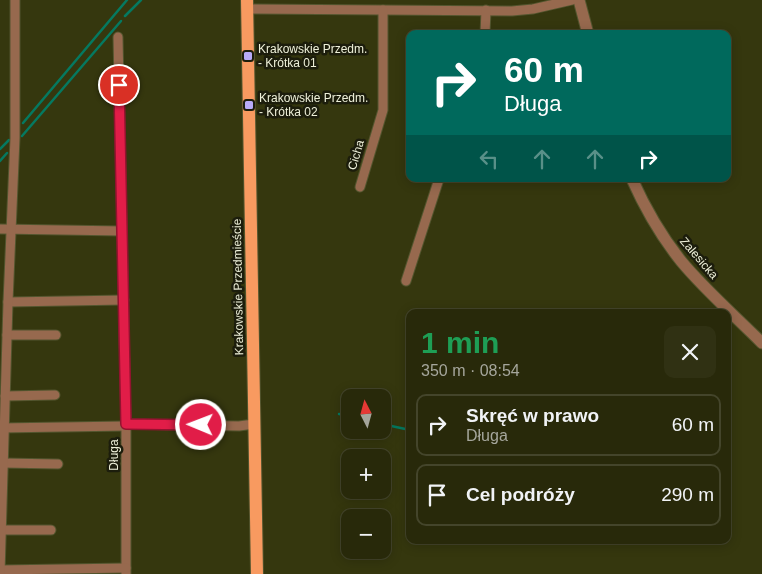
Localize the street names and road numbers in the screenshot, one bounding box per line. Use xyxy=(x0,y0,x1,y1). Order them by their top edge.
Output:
street label: Cicha xyxy=(345,138,367,172)
street label: Krakowskie Przedmieście xyxy=(230,218,246,355)
street label: Zalesicka xyxy=(677,234,721,282)
street label: Długa xyxy=(107,439,121,471)

